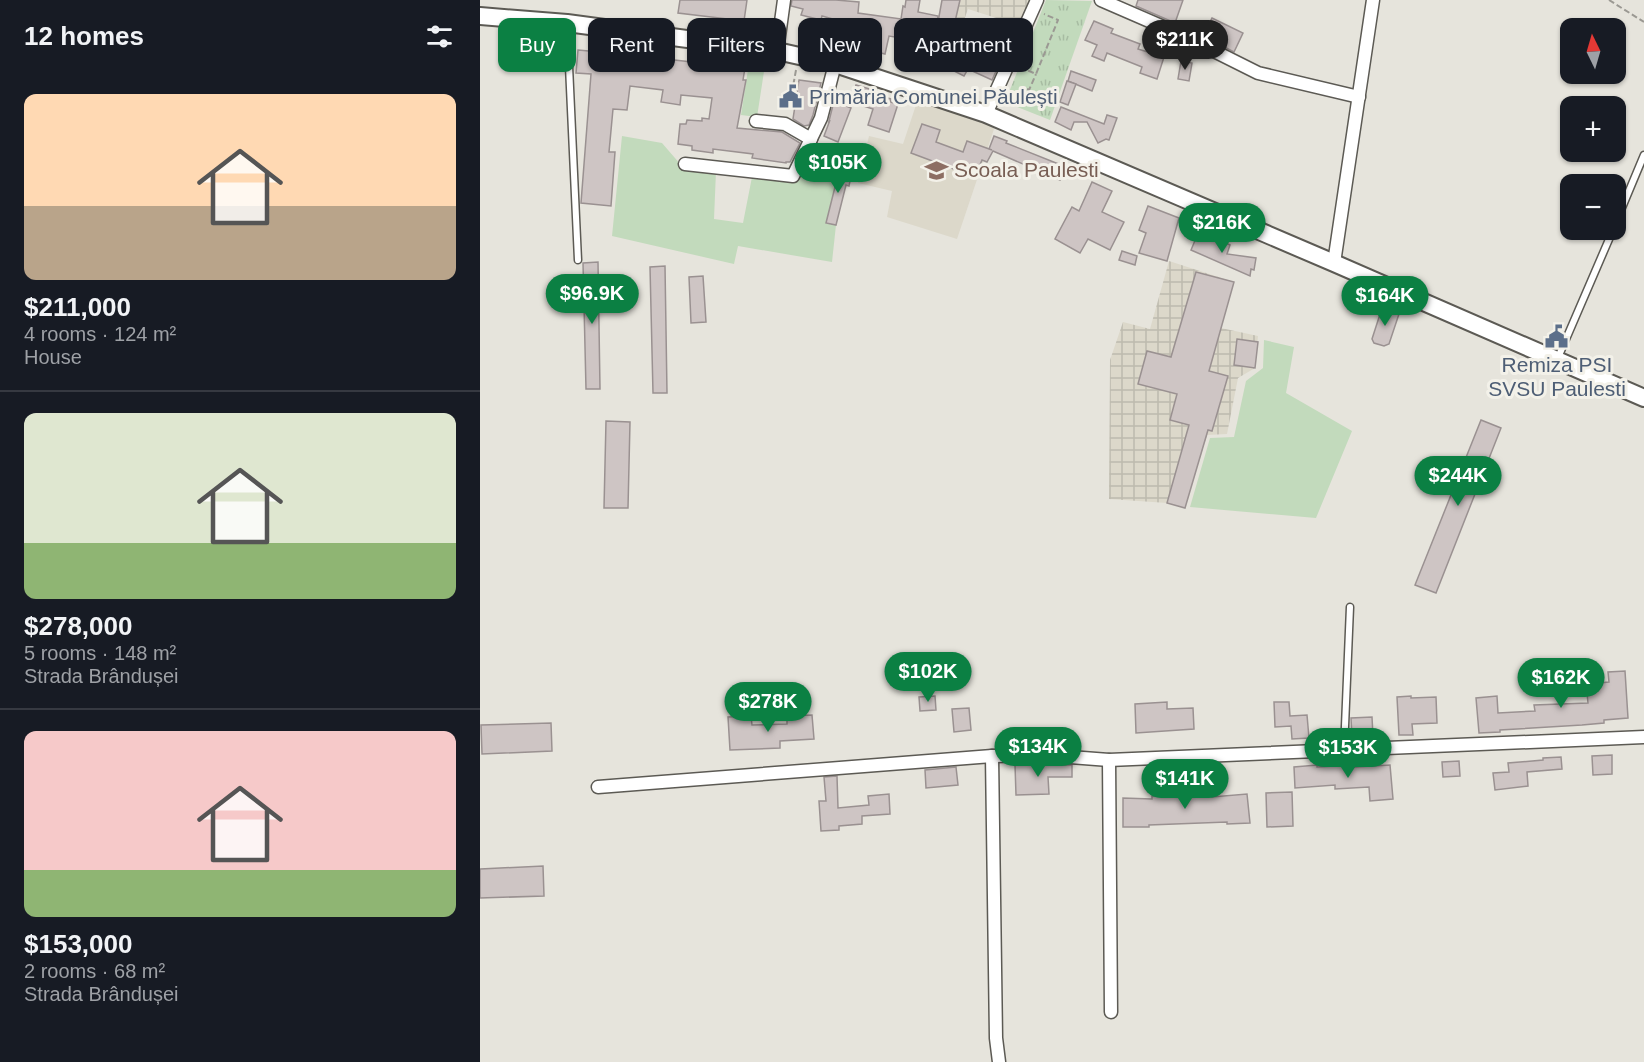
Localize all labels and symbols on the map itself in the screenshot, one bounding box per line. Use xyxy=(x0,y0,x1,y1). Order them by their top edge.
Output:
north arrow xyxy=(1560,18,1626,84)
pin: $211K xyxy=(1143,20,1227,71)
public building icon: Primăria Comunei Păulești xyxy=(778,84,804,110)
place label: Primăria Comunei Păulești xyxy=(809,85,1058,108)
pin: $105K xyxy=(796,143,880,194)
school or university icon: Scoala Paulesti xyxy=(923,157,949,183)
place label: Scoala Paulesti xyxy=(954,158,1099,181)
pin: $216K xyxy=(1180,203,1264,254)
pin: $96.9K xyxy=(543,274,641,325)
pin: $164K xyxy=(1343,276,1427,327)
public building icon: Remiza PSI SVSU Paulesti xyxy=(1544,324,1570,350)
place label: Remiza PSI SVSU Paulesti xyxy=(1488,353,1626,400)
pin: $244K xyxy=(1416,456,1500,507)
pin: $102K xyxy=(886,652,970,703)
pin: $162K xyxy=(1519,658,1603,709)
pin: $278K xyxy=(726,682,810,733)
pin: $134K xyxy=(996,727,1080,778)
pin: $153K xyxy=(1306,728,1390,779)
pin: $141K xyxy=(1143,759,1227,810)

